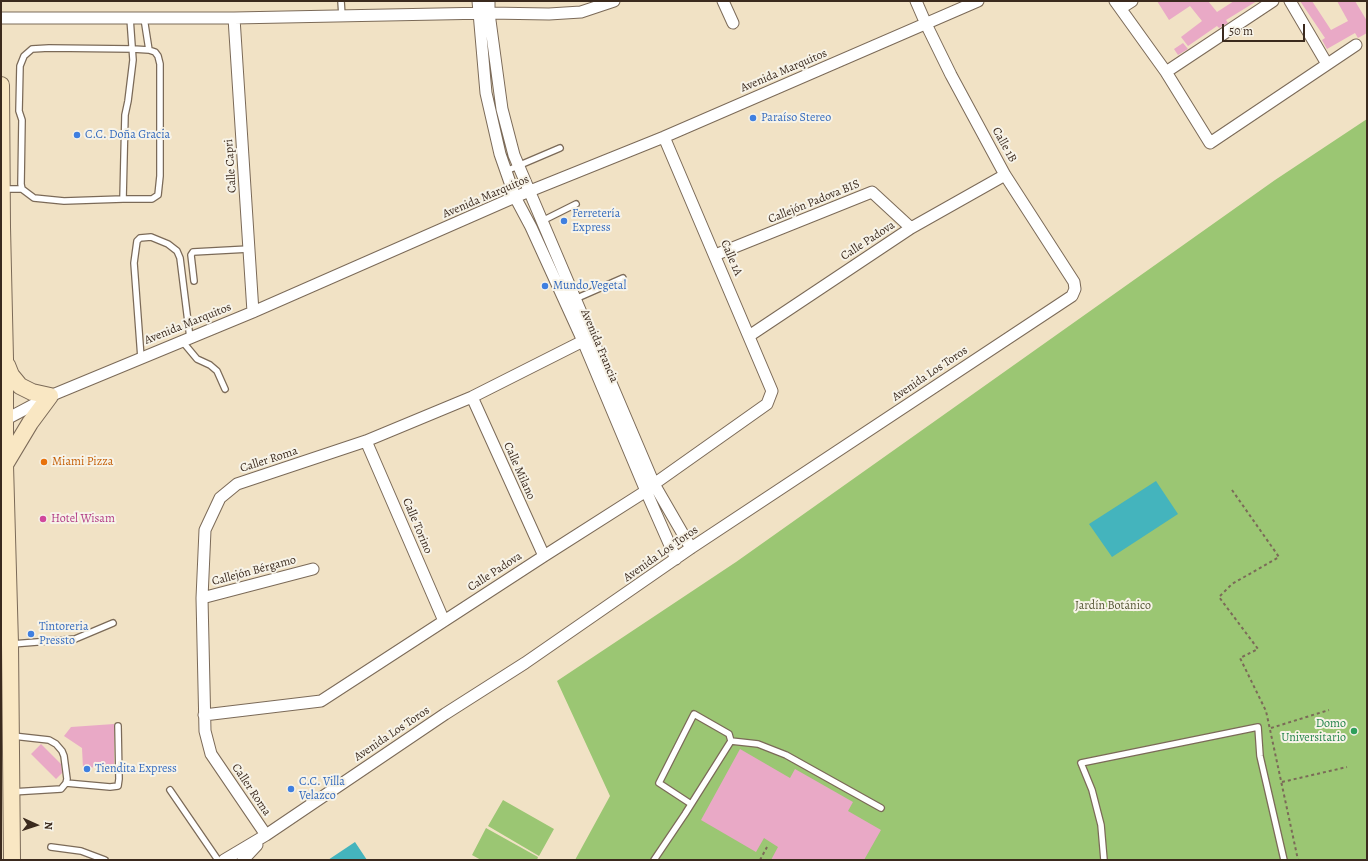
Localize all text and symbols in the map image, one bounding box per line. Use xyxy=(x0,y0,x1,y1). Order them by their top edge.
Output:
scale bar xyxy=(1224,16,1307,42)
text: 50 m xyxy=(1229,23,1253,39)
street label: Avenida Marquitos xyxy=(739,46,829,96)
place label: Paraíso Stereo xyxy=(761,111,831,125)
marker: Paraíso Stereo xyxy=(748,113,758,123)
street label: Calle 1B xyxy=(988,125,1020,165)
place label: C.C. Doña Gracia xyxy=(85,128,170,142)
marker: C.C. Doña Gracia xyxy=(72,130,82,140)
street label: Calle Capri xyxy=(222,138,240,194)
street label: Avenida Marquitos xyxy=(441,172,531,222)
street label: Callejón Padova BIS xyxy=(766,177,862,227)
place label: Ferretería Express xyxy=(572,207,620,235)
marker: Ferretería Express xyxy=(559,216,569,226)
street label: Calle Padova xyxy=(838,218,898,264)
street label: Calle 1A xyxy=(717,238,745,278)
place label: Mundo Vegetal xyxy=(553,279,626,293)
marker: Mundo Vegetal xyxy=(540,281,550,291)
street label: Avenida Marquitos xyxy=(142,300,234,348)
street label: Avenida Francia xyxy=(577,307,621,385)
street label: Avenida Los Toros xyxy=(889,343,971,405)
street label: Calle Milano xyxy=(500,440,538,502)
street label: Caller Roma xyxy=(238,444,300,476)
place label: Miami Pizza xyxy=(52,455,113,469)
marker: Miami Pizza xyxy=(39,457,49,467)
street label: Calle Torino xyxy=(399,496,435,556)
place label: Hotel Wisam xyxy=(51,512,115,526)
marker: Hotel Wisam xyxy=(38,514,48,524)
street label: Avenida Los Toros xyxy=(621,523,701,585)
street label: Calle Padova xyxy=(465,549,525,595)
street label: Callejón Bérgamo xyxy=(210,553,298,589)
park label: Jardín Botánico xyxy=(1075,599,1151,613)
place label: Tintoreria Pressto xyxy=(39,620,89,648)
marker: Tintoreria Pressto xyxy=(26,629,36,639)
street label: Avenida Los Toros xyxy=(351,703,433,765)
place label: Domo Universitario xyxy=(1281,717,1346,745)
marker: Domo Universitario xyxy=(1349,726,1359,736)
street label: Caller Roma xyxy=(228,761,274,819)
place label: Tiendita Express xyxy=(95,762,177,776)
marker: Tiendita Express xyxy=(82,764,92,774)
place label: C.C. Villa Velazco xyxy=(299,775,345,803)
marker: C.C. Villa Velazco xyxy=(286,784,296,794)
north arrow xyxy=(16,805,56,845)
text: N xyxy=(41,821,56,830)

